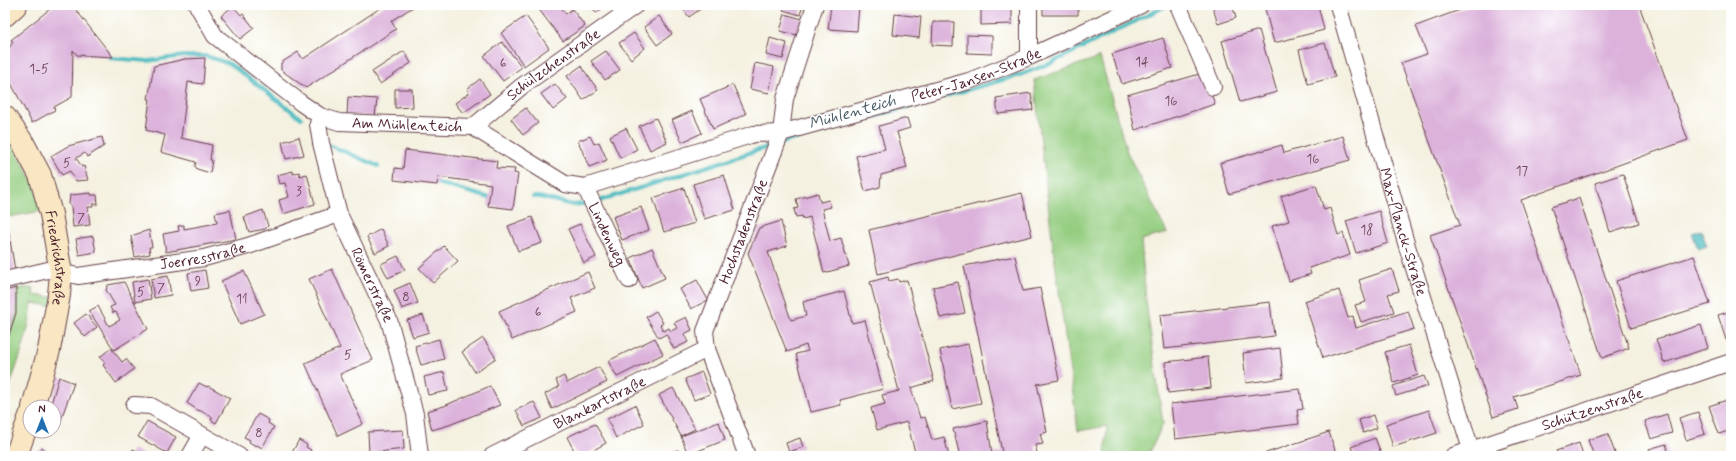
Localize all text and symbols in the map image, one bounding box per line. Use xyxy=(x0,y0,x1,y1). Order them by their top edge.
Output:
street label: Schülzchenstraße xyxy=(503,24,605,106)
street label: Peter-Jansen-Straße xyxy=(909,44,1045,108)
house number: 14 xyxy=(1135,54,1149,71)
house number: 6 xyxy=(500,55,507,72)
house number: 1-5 xyxy=(29,61,49,78)
water label: Mühlenteich xyxy=(806,90,899,135)
house number: 16 xyxy=(1164,93,1178,110)
street label: Am Mühlenteich xyxy=(351,113,463,138)
house number: 16 xyxy=(1306,151,1320,168)
house number: 5 xyxy=(63,155,71,172)
house number: 17 xyxy=(1516,163,1529,180)
street label: Max-Planck-Straße xyxy=(1374,166,1431,299)
street label: Hochstadenstraße xyxy=(715,176,773,287)
house number: 3 xyxy=(296,183,302,200)
street label: Lindenweg xyxy=(583,199,630,270)
street label: Friedrichstraße xyxy=(40,209,71,307)
house number: 7 xyxy=(77,210,85,227)
house number: 18 xyxy=(1361,222,1373,239)
street label: Joerresstraße xyxy=(159,238,248,275)
street label: Römerstraße xyxy=(345,244,398,326)
house number: 9 xyxy=(195,273,201,290)
house number: 7 xyxy=(157,280,165,297)
house number: 5 xyxy=(137,284,145,301)
house number: 8 xyxy=(402,289,410,306)
house number: 11 xyxy=(236,291,248,308)
house number: 6 xyxy=(535,304,542,321)
house number: 5 xyxy=(344,347,352,364)
street label: Blankartstraße xyxy=(550,372,650,435)
street label: Schützenstraße xyxy=(1539,383,1646,436)
north arrow xyxy=(22,399,62,439)
text: N xyxy=(38,403,46,417)
house number: 8 xyxy=(255,425,263,442)

